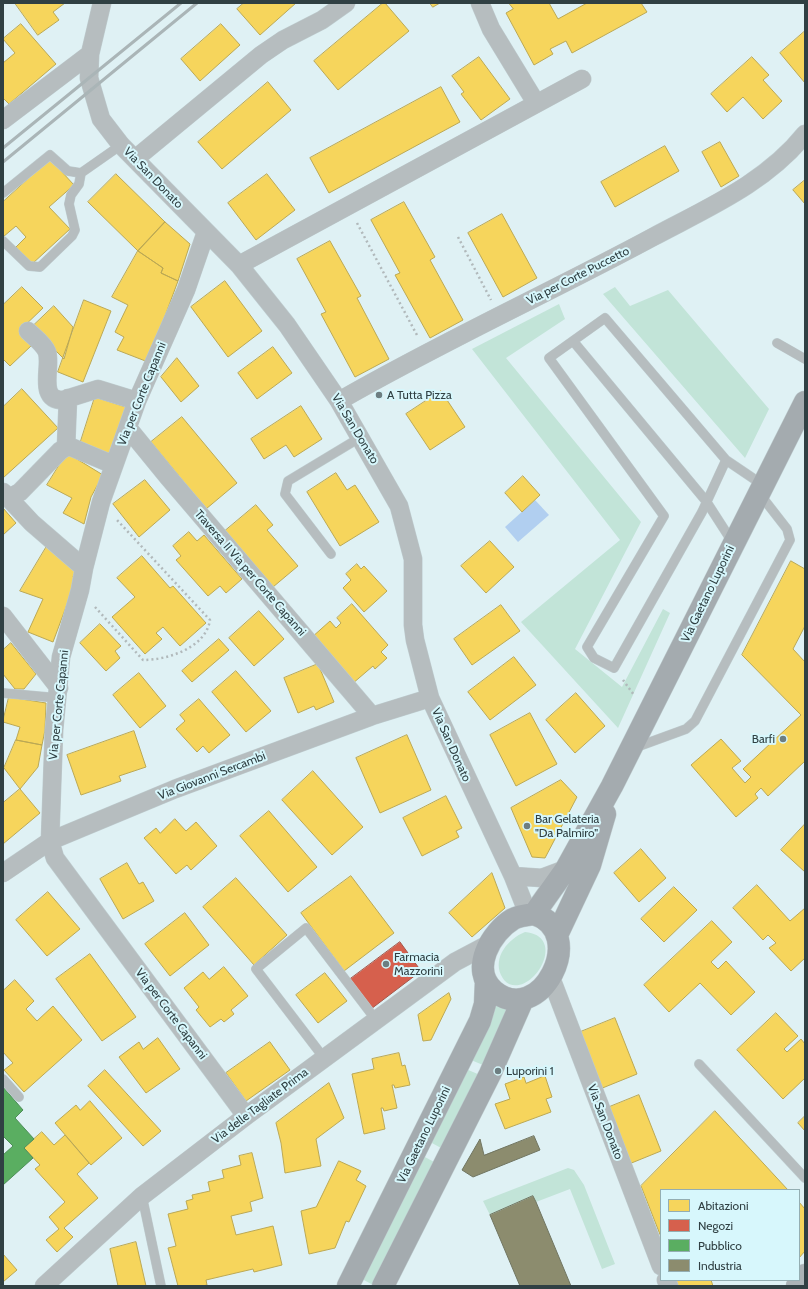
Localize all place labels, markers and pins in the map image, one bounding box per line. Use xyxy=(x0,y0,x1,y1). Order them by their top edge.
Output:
place label: A Tutta Pizza xyxy=(387,388,452,402)
marker: A Tutta Pizza xyxy=(374,390,384,400)
place label: Barfi xyxy=(752,732,775,746)
marker: Barfi xyxy=(778,734,788,744)
place label: Bar Gelateria "Da Palmiro" xyxy=(535,812,599,840)
marker: Bar Gelateria "Da Palmiro" xyxy=(522,821,532,831)
place label: Farmacia Mazzorini xyxy=(394,950,443,978)
marker: Farmacia Mazzorini xyxy=(381,959,391,969)
place label: Luporini 1 xyxy=(506,1064,554,1078)
marker: Luporini 1 xyxy=(493,1066,503,1076)

